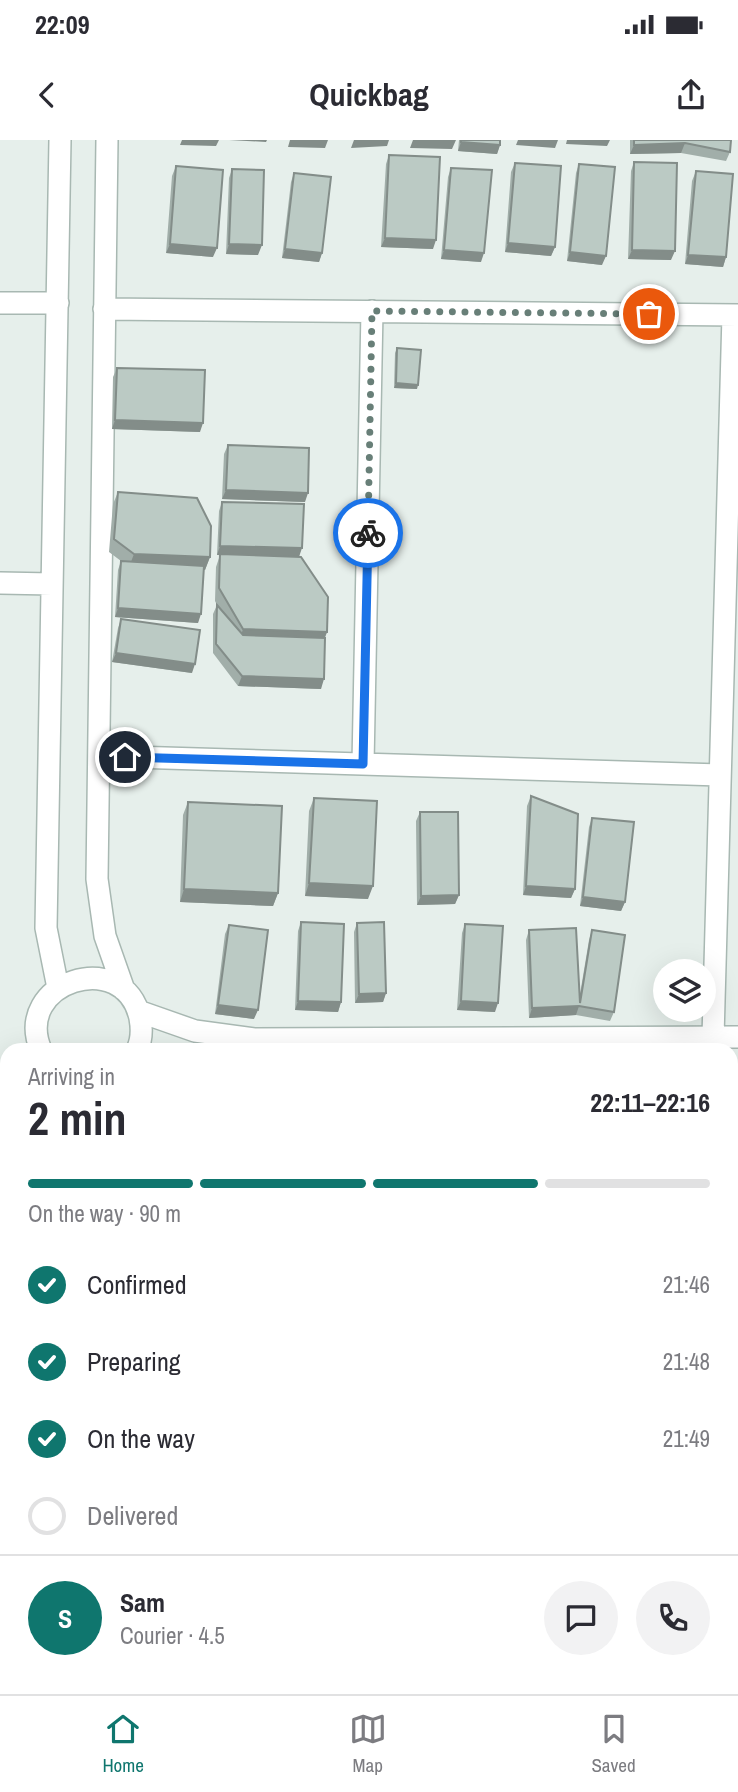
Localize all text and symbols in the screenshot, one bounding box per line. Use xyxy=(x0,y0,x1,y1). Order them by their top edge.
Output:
text: 22:09 xyxy=(35,7,90,42)
text: Quickbag xyxy=(309,73,429,116)
icon: back xyxy=(28,76,66,114)
icon: share xyxy=(672,76,710,114)
pin xyxy=(619,284,679,344)
icon: bag xyxy=(630,295,668,333)
courier xyxy=(333,498,403,568)
icon: bike xyxy=(349,514,387,552)
pin xyxy=(95,727,155,787)
icon: home xyxy=(106,738,144,776)
map controls xyxy=(653,959,716,1022)
button: layers xyxy=(653,959,716,1022)
text: Arriving in xyxy=(28,1061,115,1092)
text: 22:11–22:16 xyxy=(590,1085,710,1120)
text: 2 min xyxy=(28,1087,127,1149)
text: On the way · 90 m xyxy=(28,1198,181,1229)
icon: check xyxy=(28,1266,66,1304)
text: Confirmed xyxy=(87,1267,187,1302)
text: 21:46 xyxy=(663,1269,710,1300)
icon: check xyxy=(28,1343,66,1381)
text: Preparing xyxy=(87,1344,181,1379)
text: 21:48 xyxy=(663,1346,710,1377)
icon: check xyxy=(28,1420,66,1458)
text: On the way xyxy=(87,1421,195,1456)
text: 21:49 xyxy=(663,1423,710,1454)
text: Delivered xyxy=(87,1498,178,1533)
button: chat xyxy=(544,1581,618,1655)
button: phone xyxy=(636,1581,710,1655)
text: Sam xyxy=(120,1585,165,1620)
text: S xyxy=(58,1601,72,1636)
text: Courier · 4.5 xyxy=(120,1620,225,1651)
tab: Home xyxy=(102,1710,144,1778)
tab: Map xyxy=(349,1710,387,1778)
tab: Saved xyxy=(591,1710,636,1778)

